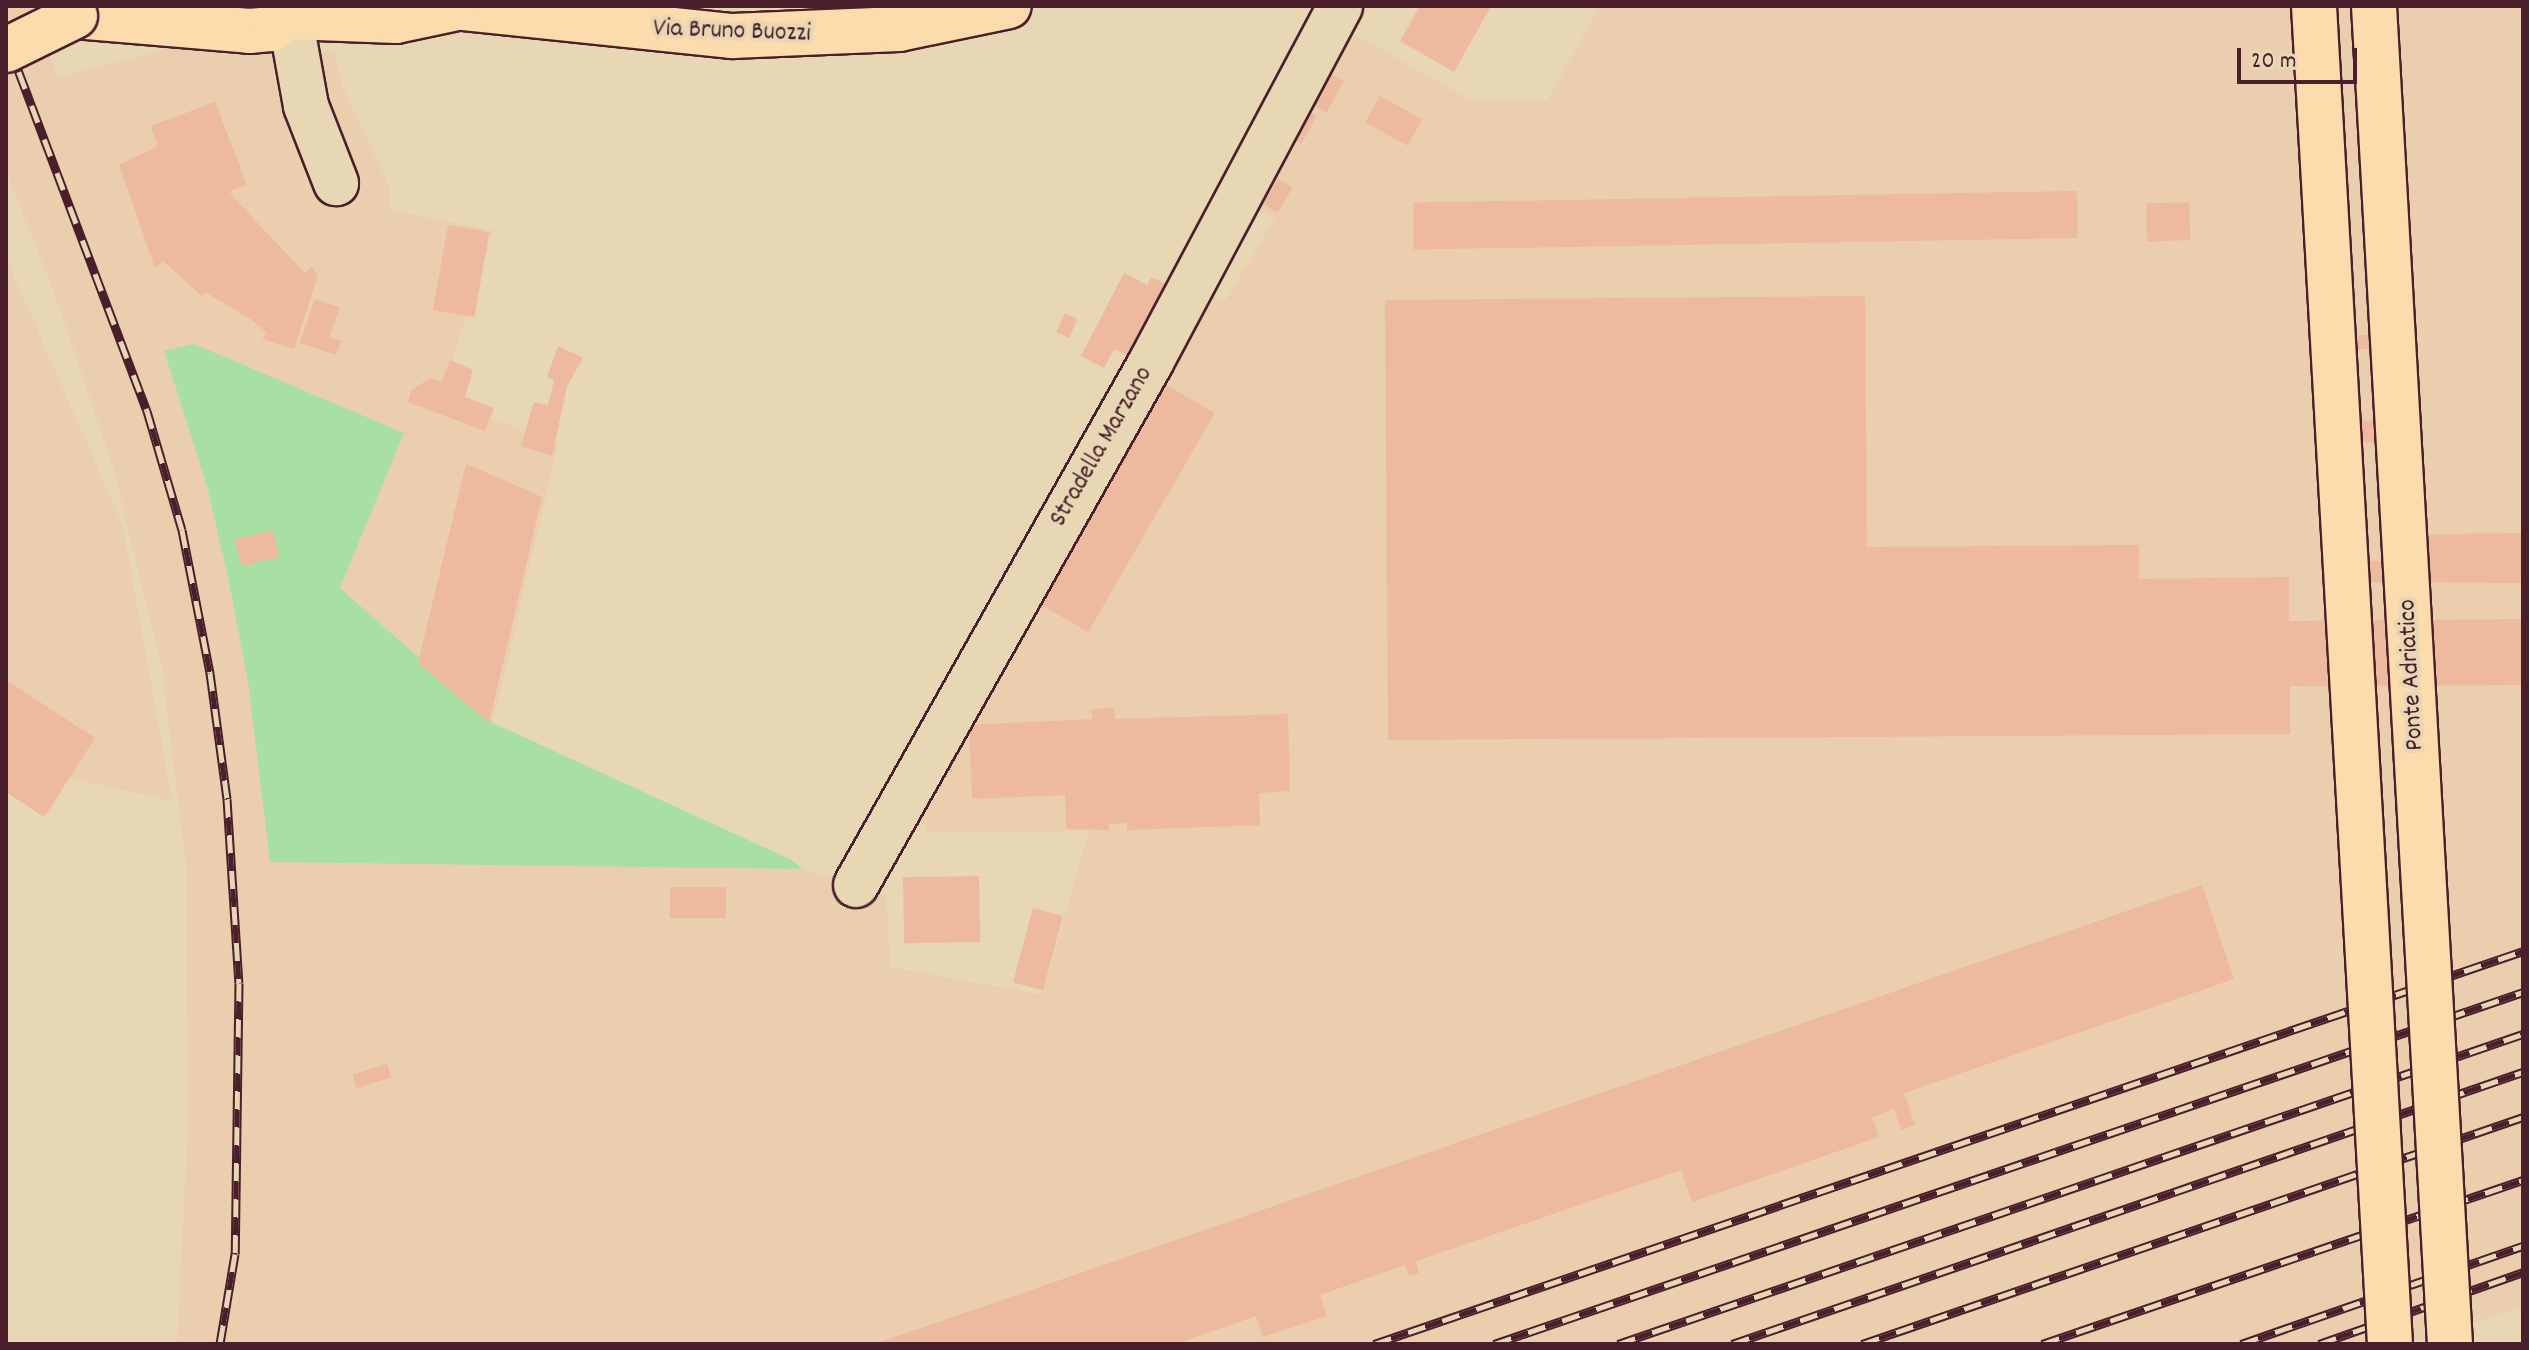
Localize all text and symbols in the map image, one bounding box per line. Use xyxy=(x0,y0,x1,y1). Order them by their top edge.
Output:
street label: Via Bruno Buozzi xyxy=(653,14,811,50)
scale bar xyxy=(2241,32,2361,82)
text: 20 m xyxy=(2251,45,2297,79)
street label: Stradella Marzano xyxy=(1044,361,1160,533)
street label: Ponte Adriatico xyxy=(2392,598,2432,752)

